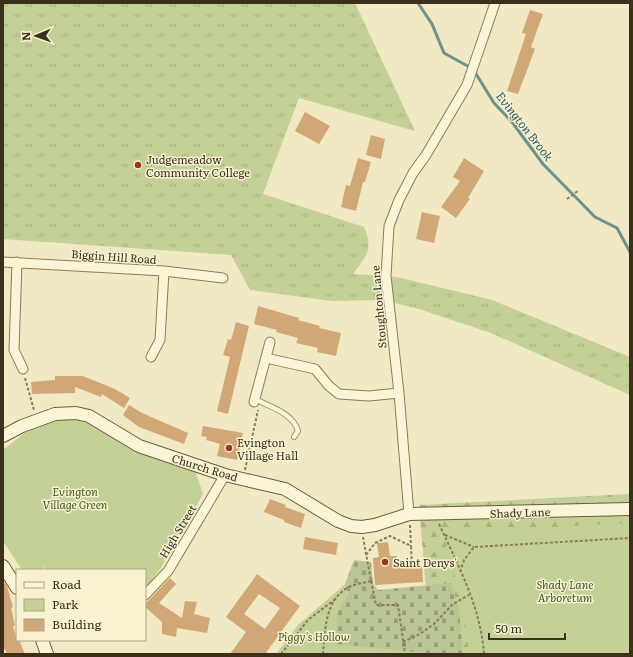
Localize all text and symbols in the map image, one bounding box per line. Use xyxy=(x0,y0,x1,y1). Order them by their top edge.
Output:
north arrow xyxy=(16,16,56,56)
text: N xyxy=(17,31,33,41)
water label: Evington Brook xyxy=(492,87,558,165)
place label: Judgemeadow Community College xyxy=(146,151,250,180)
marker: Judgemeadow Community College xyxy=(133,160,143,170)
street label: Biggin Hill Road xyxy=(71,245,157,267)
street label: Stoughton Lane xyxy=(366,265,390,349)
place label: Evington Village Hall xyxy=(237,434,299,463)
marker: Evington Village Hall xyxy=(224,443,234,453)
street label: Church Road xyxy=(170,449,240,485)
park label: Evington Village Green xyxy=(43,483,108,512)
street label: High Street xyxy=(155,501,200,561)
street label: Shady Lane xyxy=(490,503,551,521)
place label: Saint Denys' xyxy=(393,554,457,570)
marker: Saint Denys' xyxy=(380,557,390,567)
legend xyxy=(16,569,146,641)
text: Road xyxy=(52,575,82,593)
park label: Shady Lane Arboretum xyxy=(537,576,593,605)
text: Park xyxy=(52,595,79,613)
text: Building xyxy=(52,615,102,633)
scale bar xyxy=(489,615,565,641)
text: 50 m xyxy=(495,619,522,637)
park label: Piggy's Hollow xyxy=(278,628,350,644)

